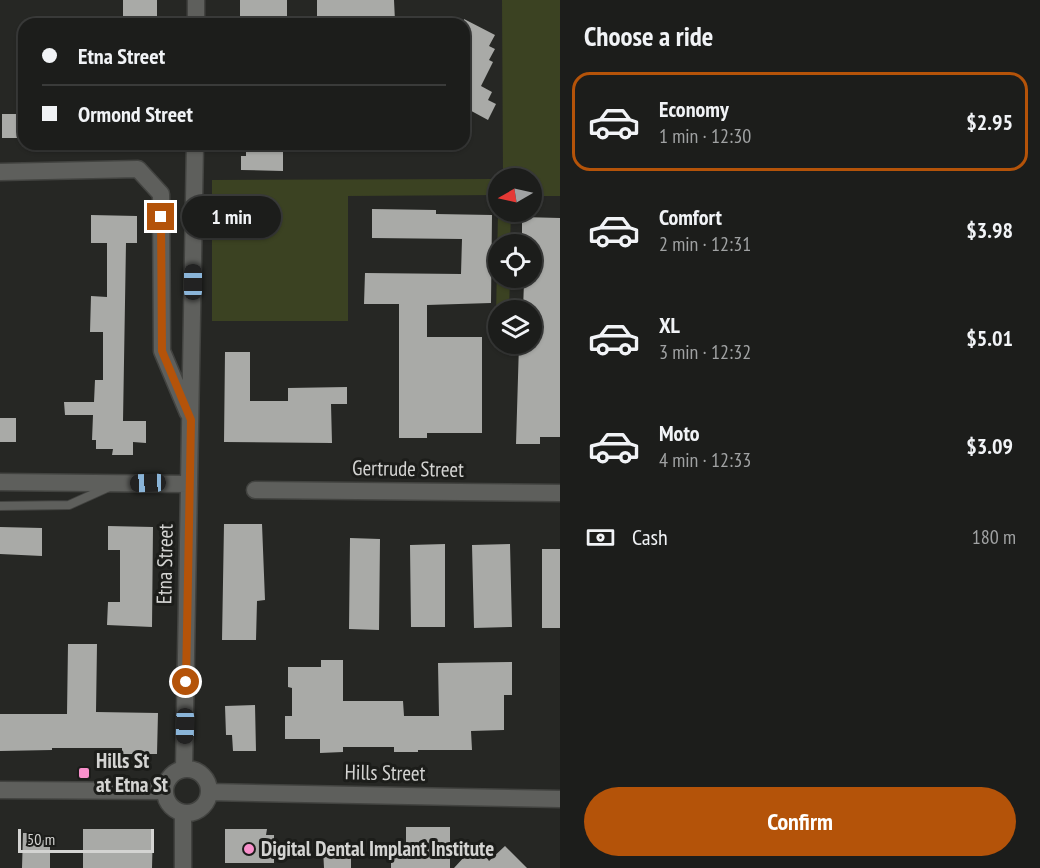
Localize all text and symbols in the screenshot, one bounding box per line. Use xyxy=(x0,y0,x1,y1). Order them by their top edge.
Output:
text: Choose a ride xyxy=(584,19,713,53)
text: Etna Street xyxy=(78,42,165,70)
icon: car xyxy=(587,95,641,149)
text: Economy xyxy=(659,95,729,123)
text: Ormond Street xyxy=(78,100,193,128)
text: $2.95 xyxy=(966,108,1013,136)
text: 1 min · 12:30 xyxy=(659,123,751,149)
north arrow xyxy=(488,168,542,222)
map controls xyxy=(488,168,542,354)
callout: 1 min xyxy=(182,196,281,238)
route end xyxy=(147,203,174,230)
icon: car xyxy=(587,203,641,257)
text: Comfort xyxy=(659,203,722,231)
text: 1 min xyxy=(211,204,252,230)
text: $3.98 xyxy=(966,216,1013,244)
text: 2 min · 12:31 xyxy=(659,231,751,257)
button: locate xyxy=(488,234,542,288)
car xyxy=(184,264,202,300)
button: layers xyxy=(488,300,542,354)
icon: car xyxy=(587,311,641,365)
text: XL xyxy=(659,311,680,339)
text: $5.01 xyxy=(966,324,1013,352)
text: 3 min · 12:32 xyxy=(659,339,751,365)
icon: car xyxy=(587,419,641,473)
text: Moto xyxy=(659,419,700,447)
text: $3.09 xyxy=(966,432,1013,460)
text: 4 min · 12:33 xyxy=(659,447,751,473)
street label: Gertrude Street xyxy=(352,454,464,483)
car xyxy=(130,473,166,493)
icon: cash xyxy=(584,521,617,554)
street label: Etna Street xyxy=(150,523,179,604)
text: Cash xyxy=(632,523,668,551)
text: 180 m xyxy=(972,524,1016,550)
route start xyxy=(172,668,199,695)
car xyxy=(176,708,194,744)
place label: Hills St at Etna St xyxy=(96,747,168,798)
street label: Hills Street xyxy=(344,758,426,787)
marker: Hills St at Etna St xyxy=(77,766,91,780)
button: Confirm xyxy=(584,787,1016,856)
scale bar xyxy=(18,826,154,854)
text: 50 m xyxy=(27,829,55,849)
place label: Digital Dental Implant Institute xyxy=(261,835,494,862)
marker: Digital Dental Implant Institute xyxy=(242,842,256,856)

